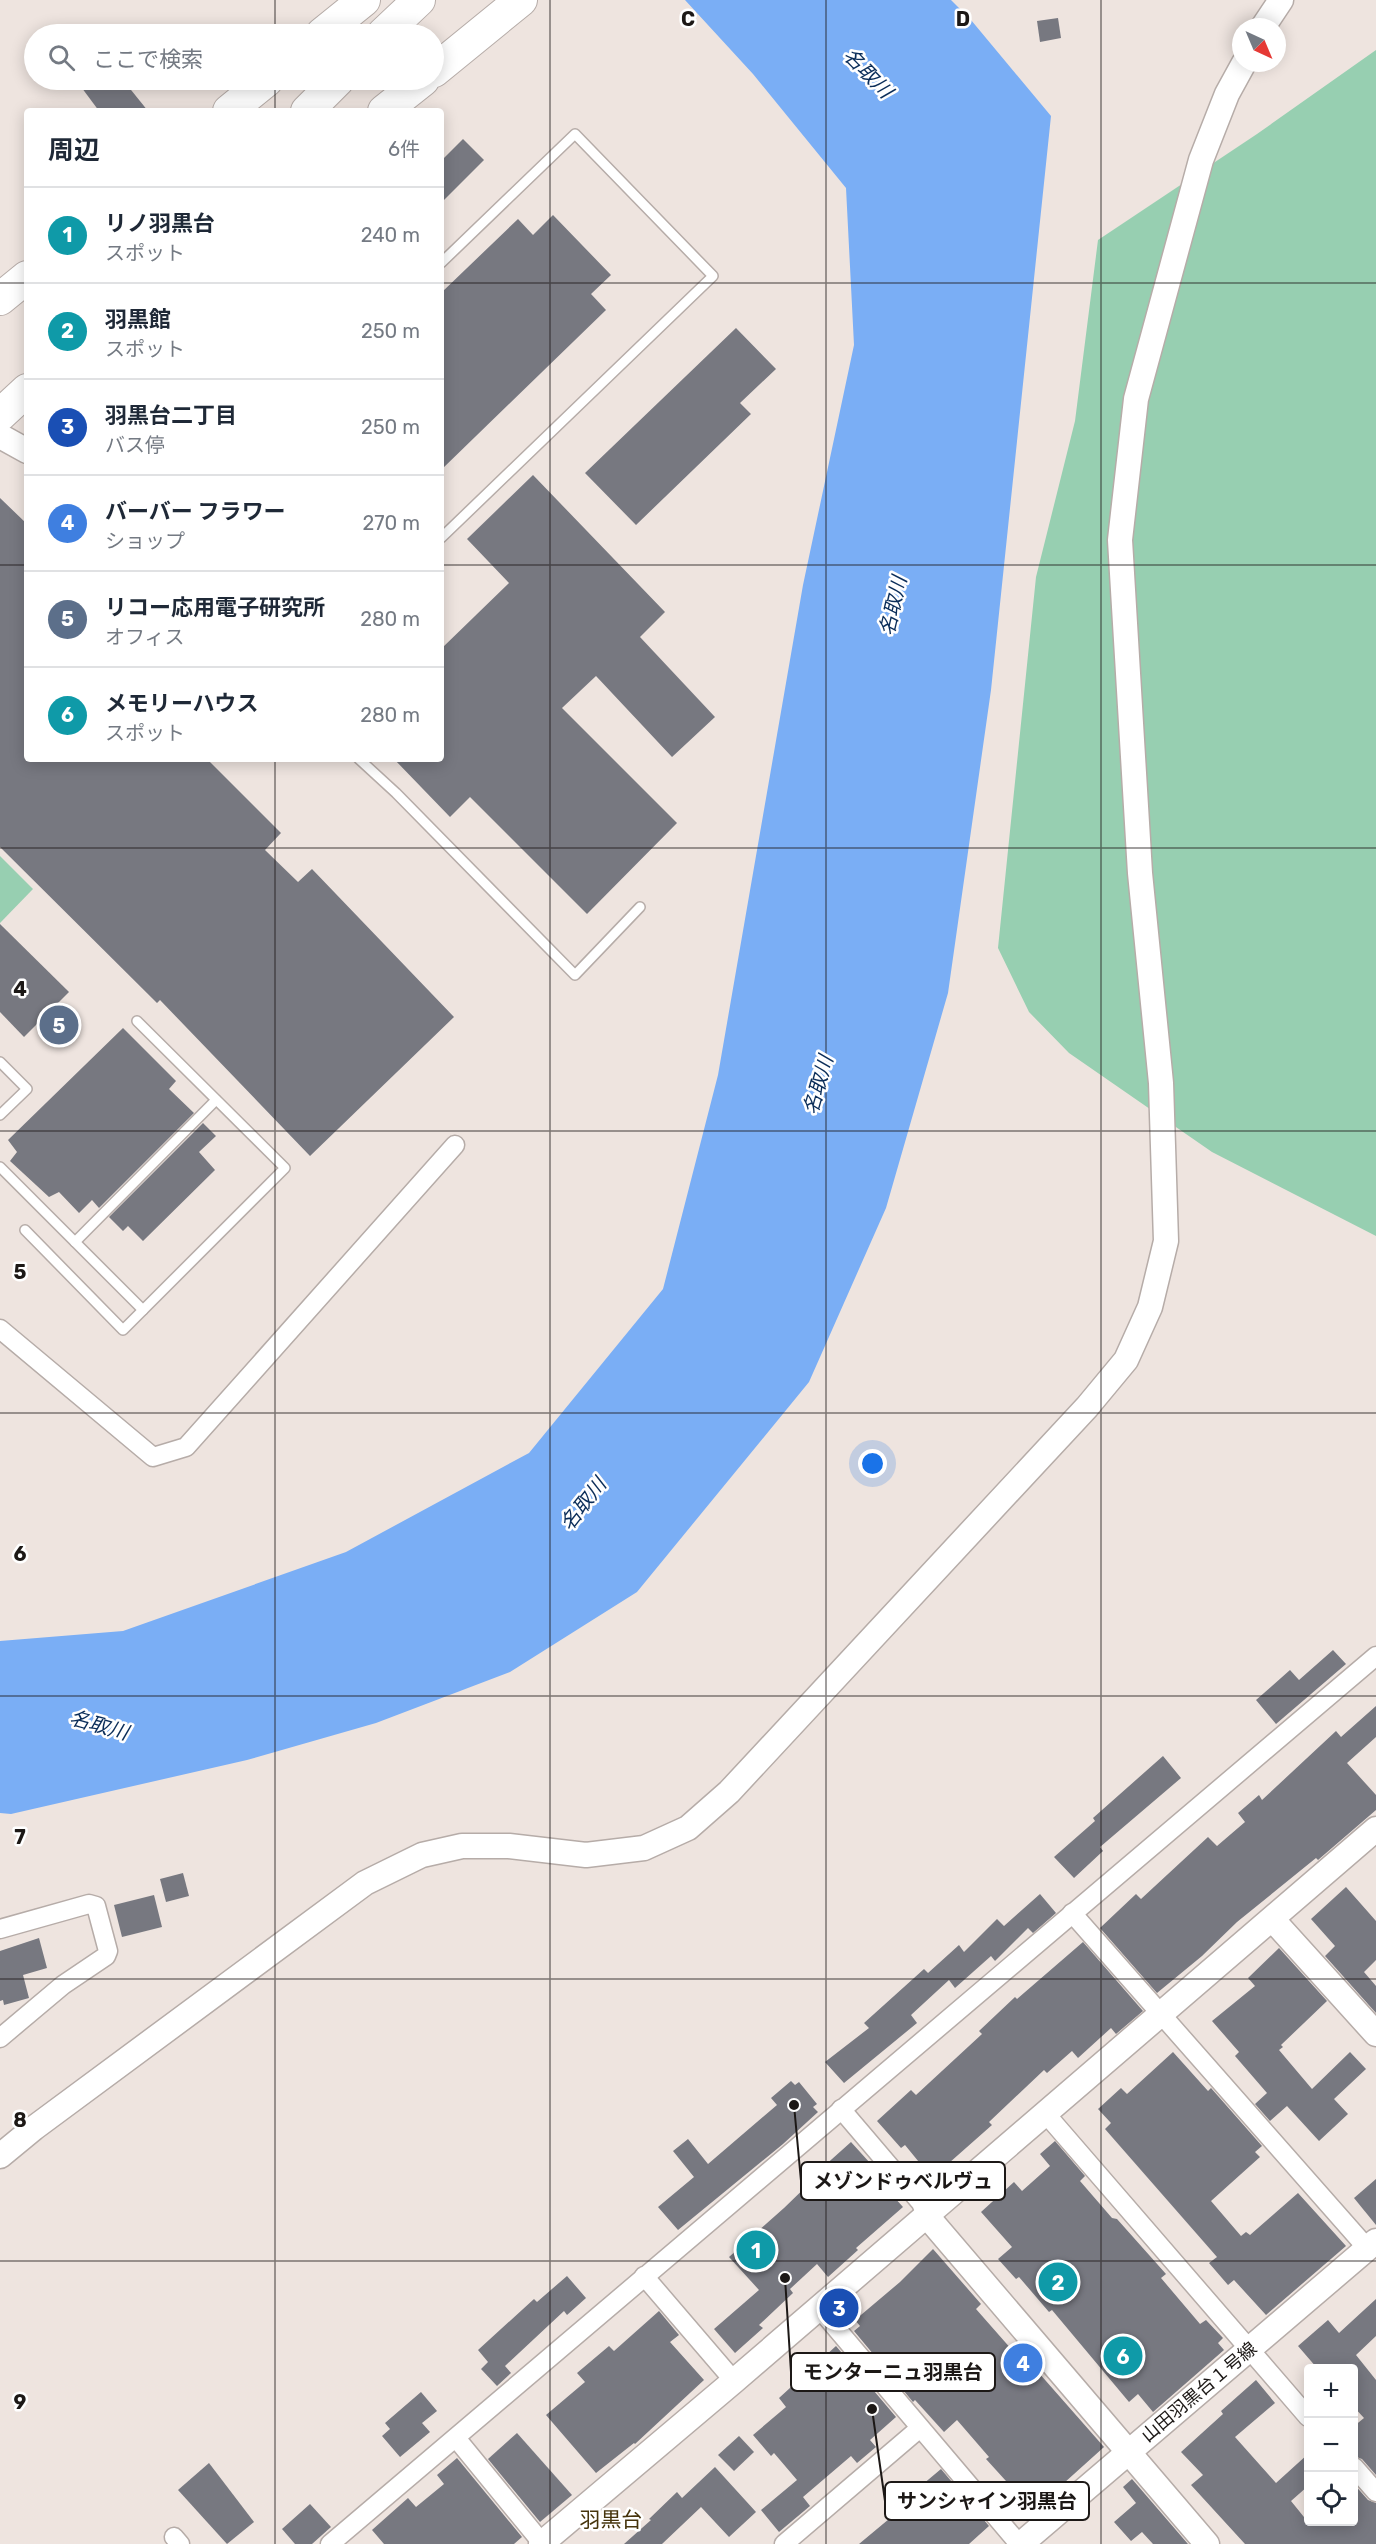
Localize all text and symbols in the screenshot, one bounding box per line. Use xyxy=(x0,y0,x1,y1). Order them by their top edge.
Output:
text: C xyxy=(681,7,695,31)
text: D xyxy=(956,7,970,31)
north arrow xyxy=(1232,18,1286,72)
search box xyxy=(24,24,444,90)
icon: search xyxy=(45,41,78,74)
water label: 名取川 xyxy=(839,43,899,104)
text: ここで検索 xyxy=(93,46,203,73)
text: 周辺 xyxy=(48,135,100,166)
text: 6件 xyxy=(388,137,420,161)
text: リノ羽黒台 xyxy=(105,210,215,237)
text: 1 xyxy=(63,223,72,247)
text: 240 m xyxy=(361,223,420,247)
text: スポット xyxy=(105,241,185,265)
text: 羽黒館 xyxy=(105,306,171,333)
text: 2 xyxy=(61,319,74,343)
text: 250 m xyxy=(361,319,420,343)
text: スポット xyxy=(105,337,185,361)
text: 羽黒台二丁目 xyxy=(105,402,237,429)
text: 3 xyxy=(61,415,74,439)
text: 250 m xyxy=(361,415,420,439)
text: バス停 xyxy=(105,433,165,457)
text: バーバー フラワー xyxy=(105,498,285,525)
text: 4 xyxy=(61,511,74,535)
text: 270 m xyxy=(363,511,420,535)
text: ショップ xyxy=(105,529,185,553)
water label: 名取川 xyxy=(875,572,912,638)
text: リコー応用電子研究所 xyxy=(105,594,325,621)
text: 5 xyxy=(61,607,74,631)
text: 280 m xyxy=(360,607,420,631)
text: オフィス xyxy=(105,625,185,649)
text: メモリーハウス xyxy=(105,690,259,717)
text: 6 xyxy=(61,703,74,727)
text: 280 m xyxy=(360,703,420,727)
text: スポット xyxy=(105,721,185,745)
text: 4 xyxy=(13,977,27,1001)
pin: 5 xyxy=(40,1002,78,1048)
water label: 名取川 xyxy=(798,1051,838,1117)
text: 5 xyxy=(14,1260,27,1284)
your location xyxy=(858,1449,887,1478)
water label: 名取川 xyxy=(555,1471,612,1535)
text: 6 xyxy=(13,1542,27,1566)
water label: 名取川 xyxy=(67,1705,133,1745)
text: 7 xyxy=(14,1825,26,1849)
text: 8 xyxy=(13,2108,27,2132)
callout: メゾンドゥベルヴュ xyxy=(801,2162,1005,2200)
text: メゾンドゥベルヴュ xyxy=(813,2169,993,2193)
pin: 1 xyxy=(736,2228,776,2272)
pin: 2 xyxy=(1038,2260,1078,2304)
pin: 3 xyxy=(820,2286,858,2330)
pin: 6 xyxy=(1104,2334,1142,2378)
street label: 山田羽黒台１号線 xyxy=(1137,2337,1261,2447)
pin: 4 xyxy=(1004,2340,1042,2386)
callout: モンターニュ羽黒台 xyxy=(791,2353,995,2391)
text: モンターニュ羽黒台 xyxy=(803,2360,983,2384)
map controls xyxy=(1304,2364,1358,2526)
button: + xyxy=(1304,2364,1358,2418)
text: 9 xyxy=(14,2390,27,2414)
button: − xyxy=(1304,2418,1358,2472)
button: locate xyxy=(1304,2472,1358,2526)
callout: サンシャイン羽黒台 xyxy=(885,2482,1089,2520)
text: サンシャイン羽黒台 xyxy=(897,2489,1077,2513)
district label: 羽黒台 xyxy=(580,2507,643,2532)

